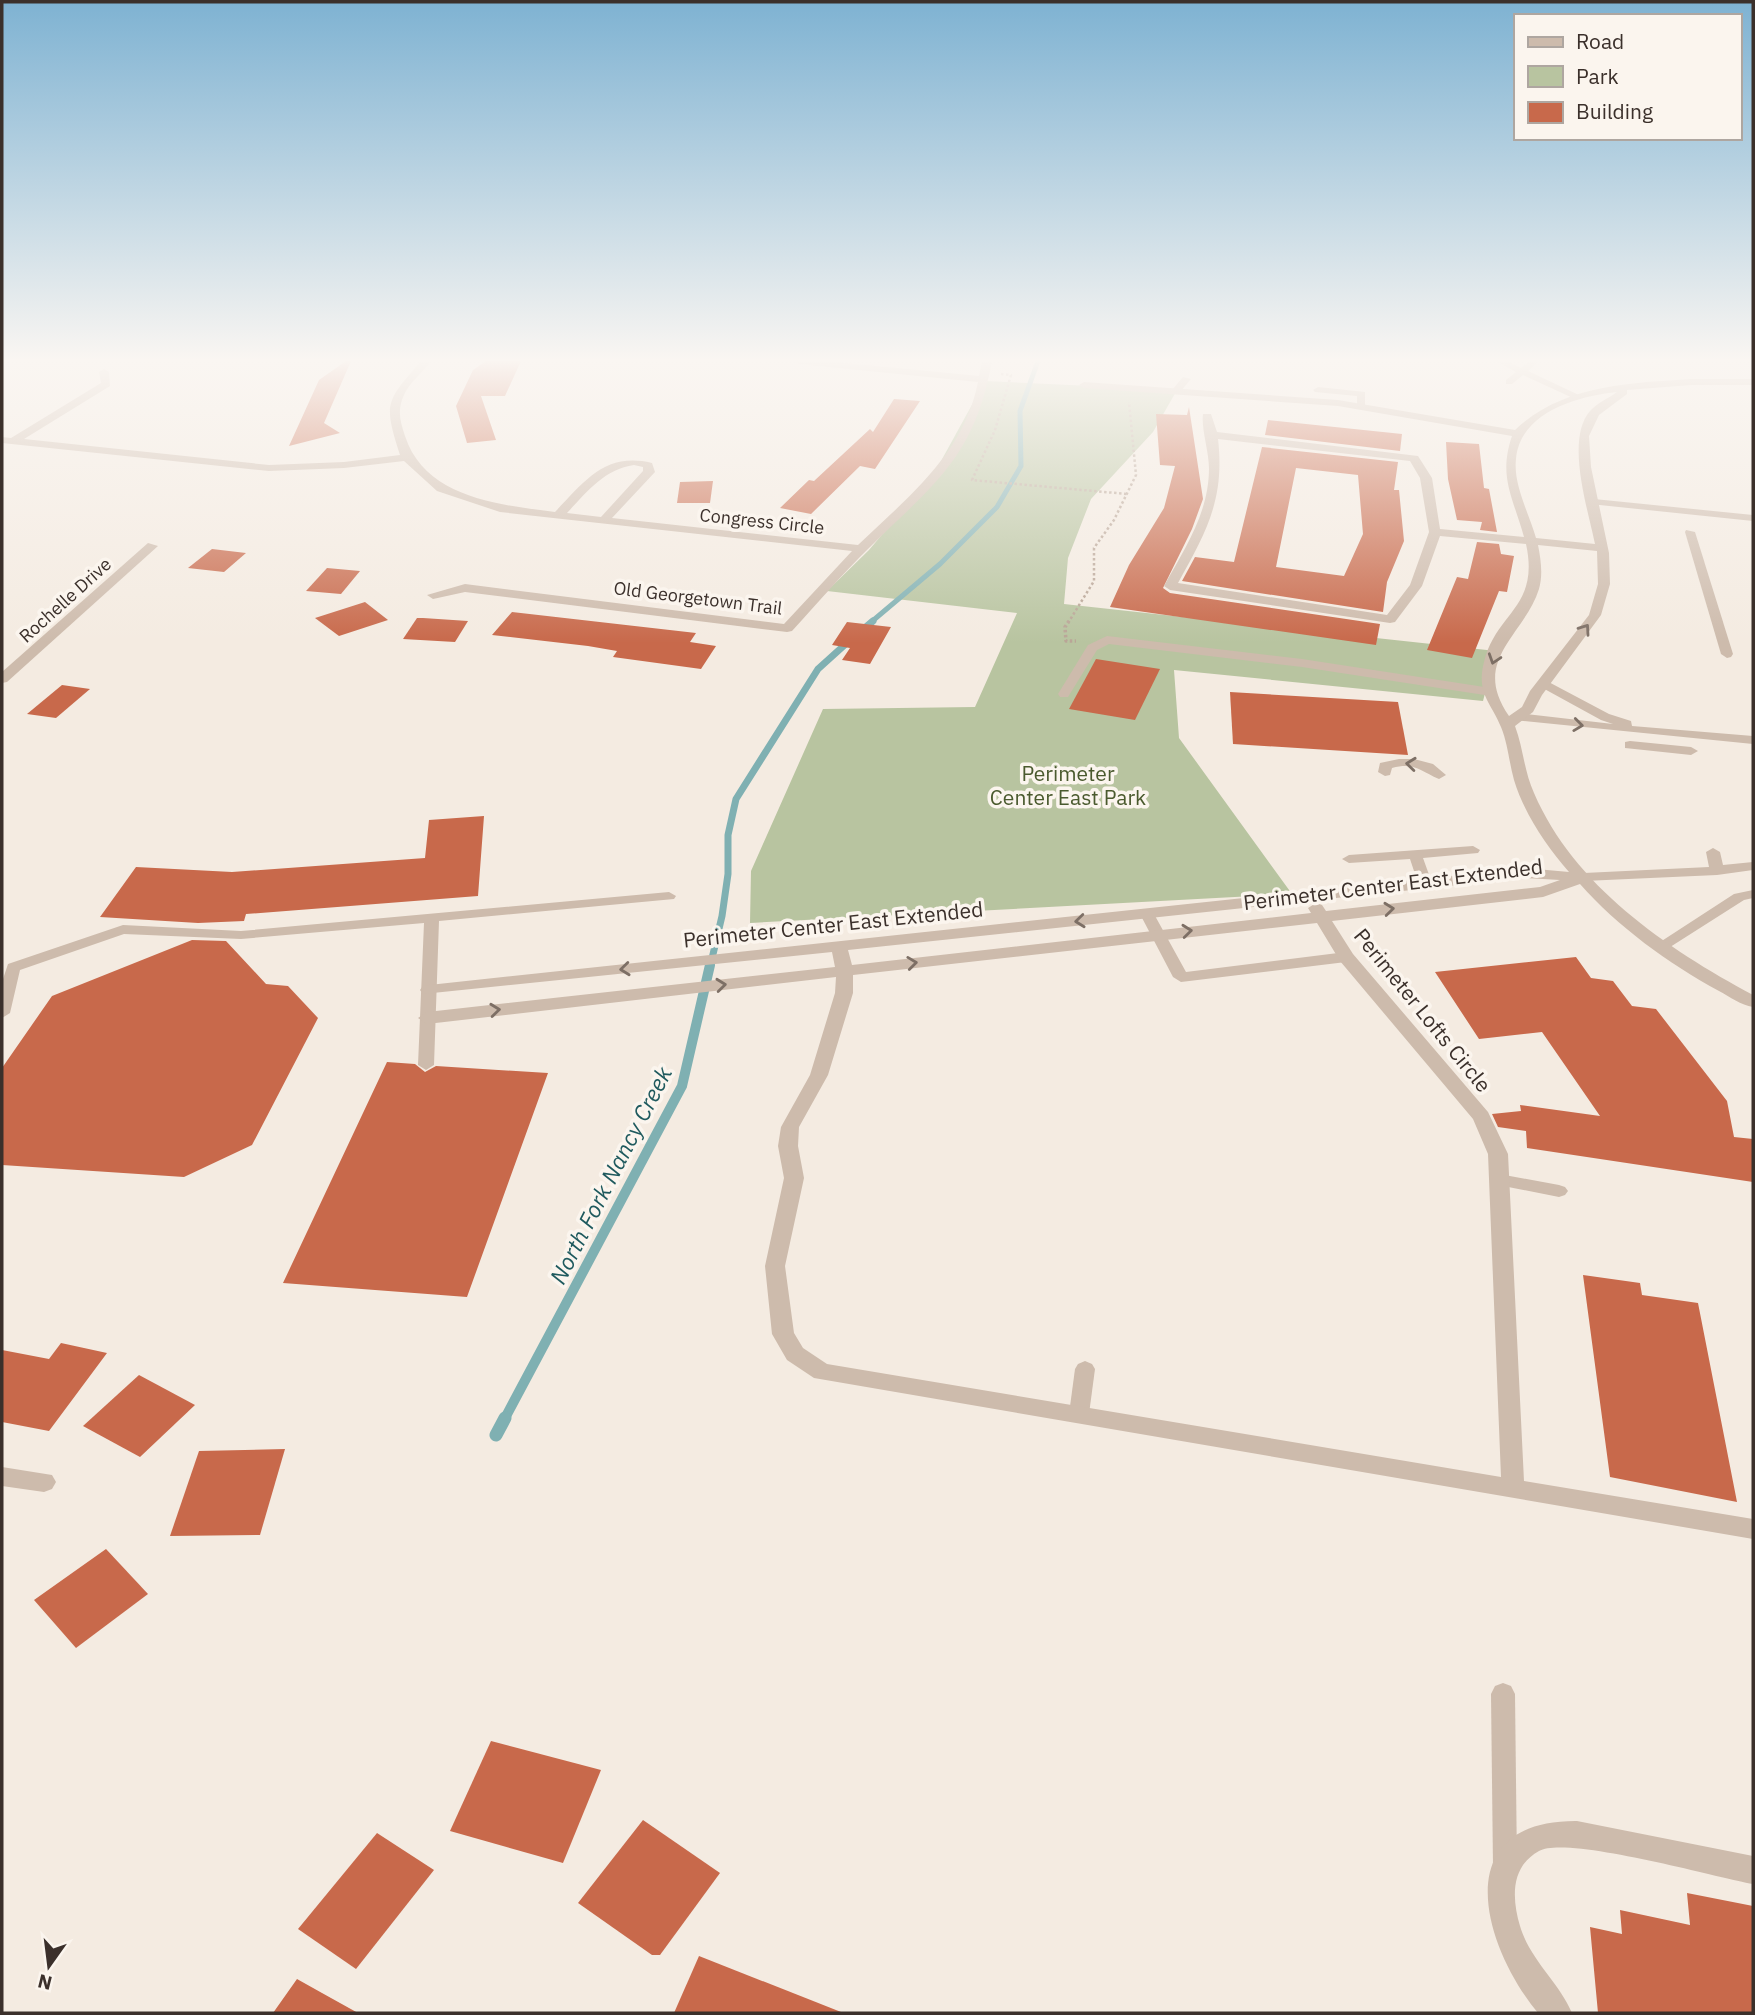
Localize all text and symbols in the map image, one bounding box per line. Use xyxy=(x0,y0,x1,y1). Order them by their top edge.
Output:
legend xyxy=(1514,14,1741,140)
text: Road xyxy=(1576,27,1624,55)
text: Park xyxy=(1576,62,1619,90)
text: Building xyxy=(1576,97,1653,125)
street label: Congress Circle xyxy=(699,503,826,539)
street label: Rochelle Drive xyxy=(14,553,116,647)
street label: Old Georgetown Trail xyxy=(612,576,784,620)
one-way arrow xyxy=(1577,624,1589,637)
one-way arrow xyxy=(1488,652,1503,665)
one-way arrow xyxy=(1572,718,1584,733)
one-way arrow xyxy=(1405,757,1416,772)
park label: Perimeter Center East Park xyxy=(990,759,1146,811)
street label: Perimeter Center East Extended xyxy=(1242,852,1544,916)
street label: Perimeter Center East Extended xyxy=(682,894,984,954)
one-way arrow xyxy=(1384,902,1395,917)
one-way arrow xyxy=(1074,913,1085,928)
street label: Perimeter Lofts Circle xyxy=(1348,922,1498,1098)
one-way arrow xyxy=(1181,924,1193,939)
one-way arrow xyxy=(906,956,918,971)
one-way arrow xyxy=(619,961,631,976)
one-way arrow xyxy=(716,978,727,993)
one-way arrow xyxy=(489,1003,501,1018)
water label: North Fork Nancy Creek xyxy=(542,1060,678,1289)
north arrow xyxy=(14,1931,84,2001)
text: N xyxy=(35,1969,54,1996)

